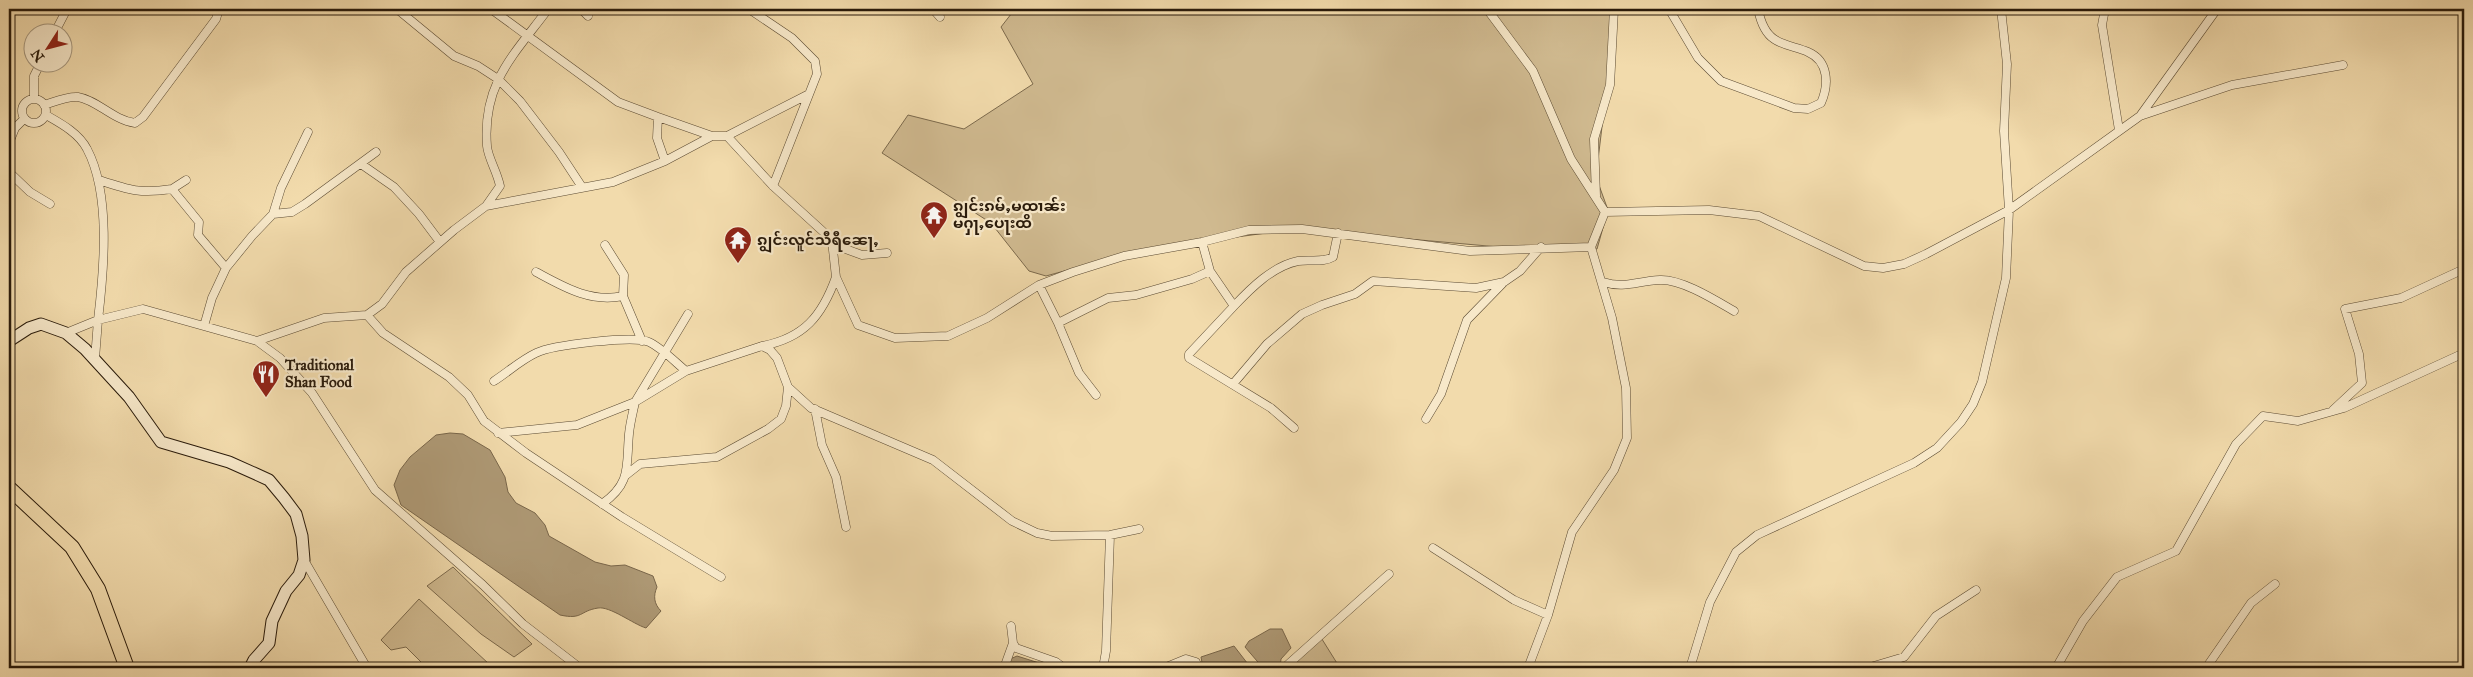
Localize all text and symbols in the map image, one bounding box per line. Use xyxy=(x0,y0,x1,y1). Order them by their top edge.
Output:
north arrow xyxy=(22,22,72,72)
text: N xyxy=(27,45,48,65)
place label: ၵျွင်းၵမ်ႇမထၢၼ်း မႁႃႇပေႃးထိ xyxy=(953,196,1066,235)
temple icon: ၵျွင်းၵမ်ႇမထၢၼ်း မႁႃႇပေႃးထိ xyxy=(919,200,949,239)
temple icon: ၵျွင်းလူင်သီရီၼေႃႇ xyxy=(723,225,753,264)
place label: ၵျွင်းလူင်သီရီၼေႃႇ xyxy=(757,230,879,253)
place label: Traditional Shan Food xyxy=(284,356,355,391)
restaurant icon: Traditional Shan Food xyxy=(251,359,281,398)

